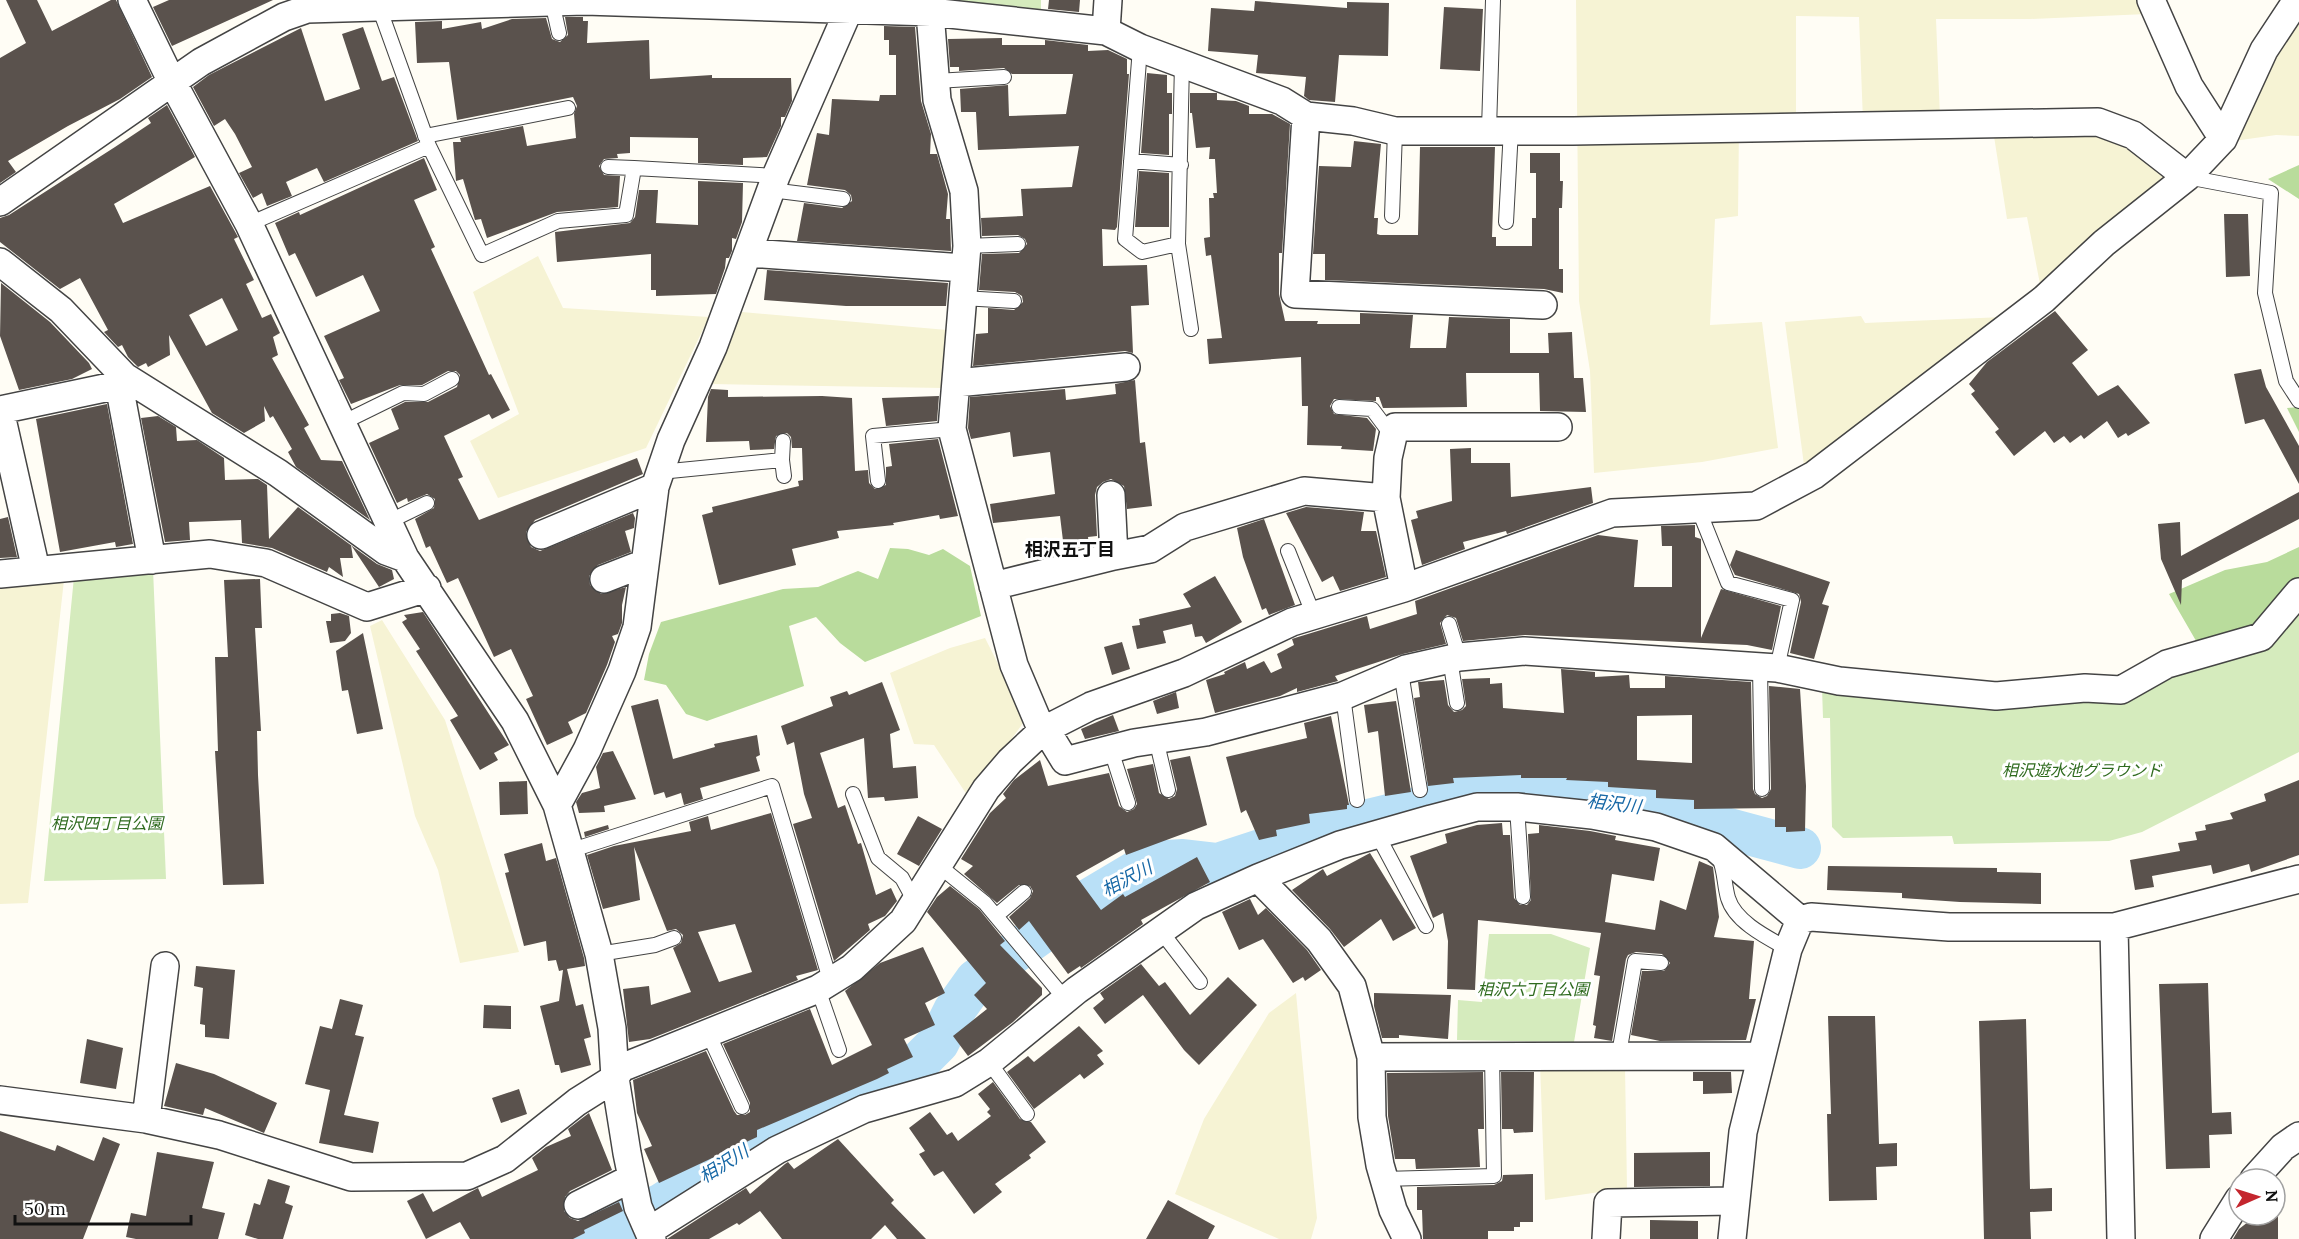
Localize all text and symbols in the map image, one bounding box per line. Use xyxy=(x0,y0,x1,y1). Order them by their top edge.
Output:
district label: 相沢五丁目 xyxy=(1025,538,1115,561)
park label: 相沢遊水池グラウンド xyxy=(2002,760,2163,780)
water label: 相沢川 xyxy=(1586,789,1644,818)
park label: 相沢四丁目公園 xyxy=(51,813,165,833)
water label: 相沢川 xyxy=(1098,855,1158,901)
park label: 相沢六丁目公園 xyxy=(1477,979,1591,999)
water label: 相沢川 xyxy=(695,1138,754,1188)
north arrow xyxy=(2227,1167,2287,1227)
scale bar xyxy=(15,1188,190,1226)
text: N xyxy=(2262,1190,2282,1203)
text: 50 m xyxy=(24,1197,66,1220)

